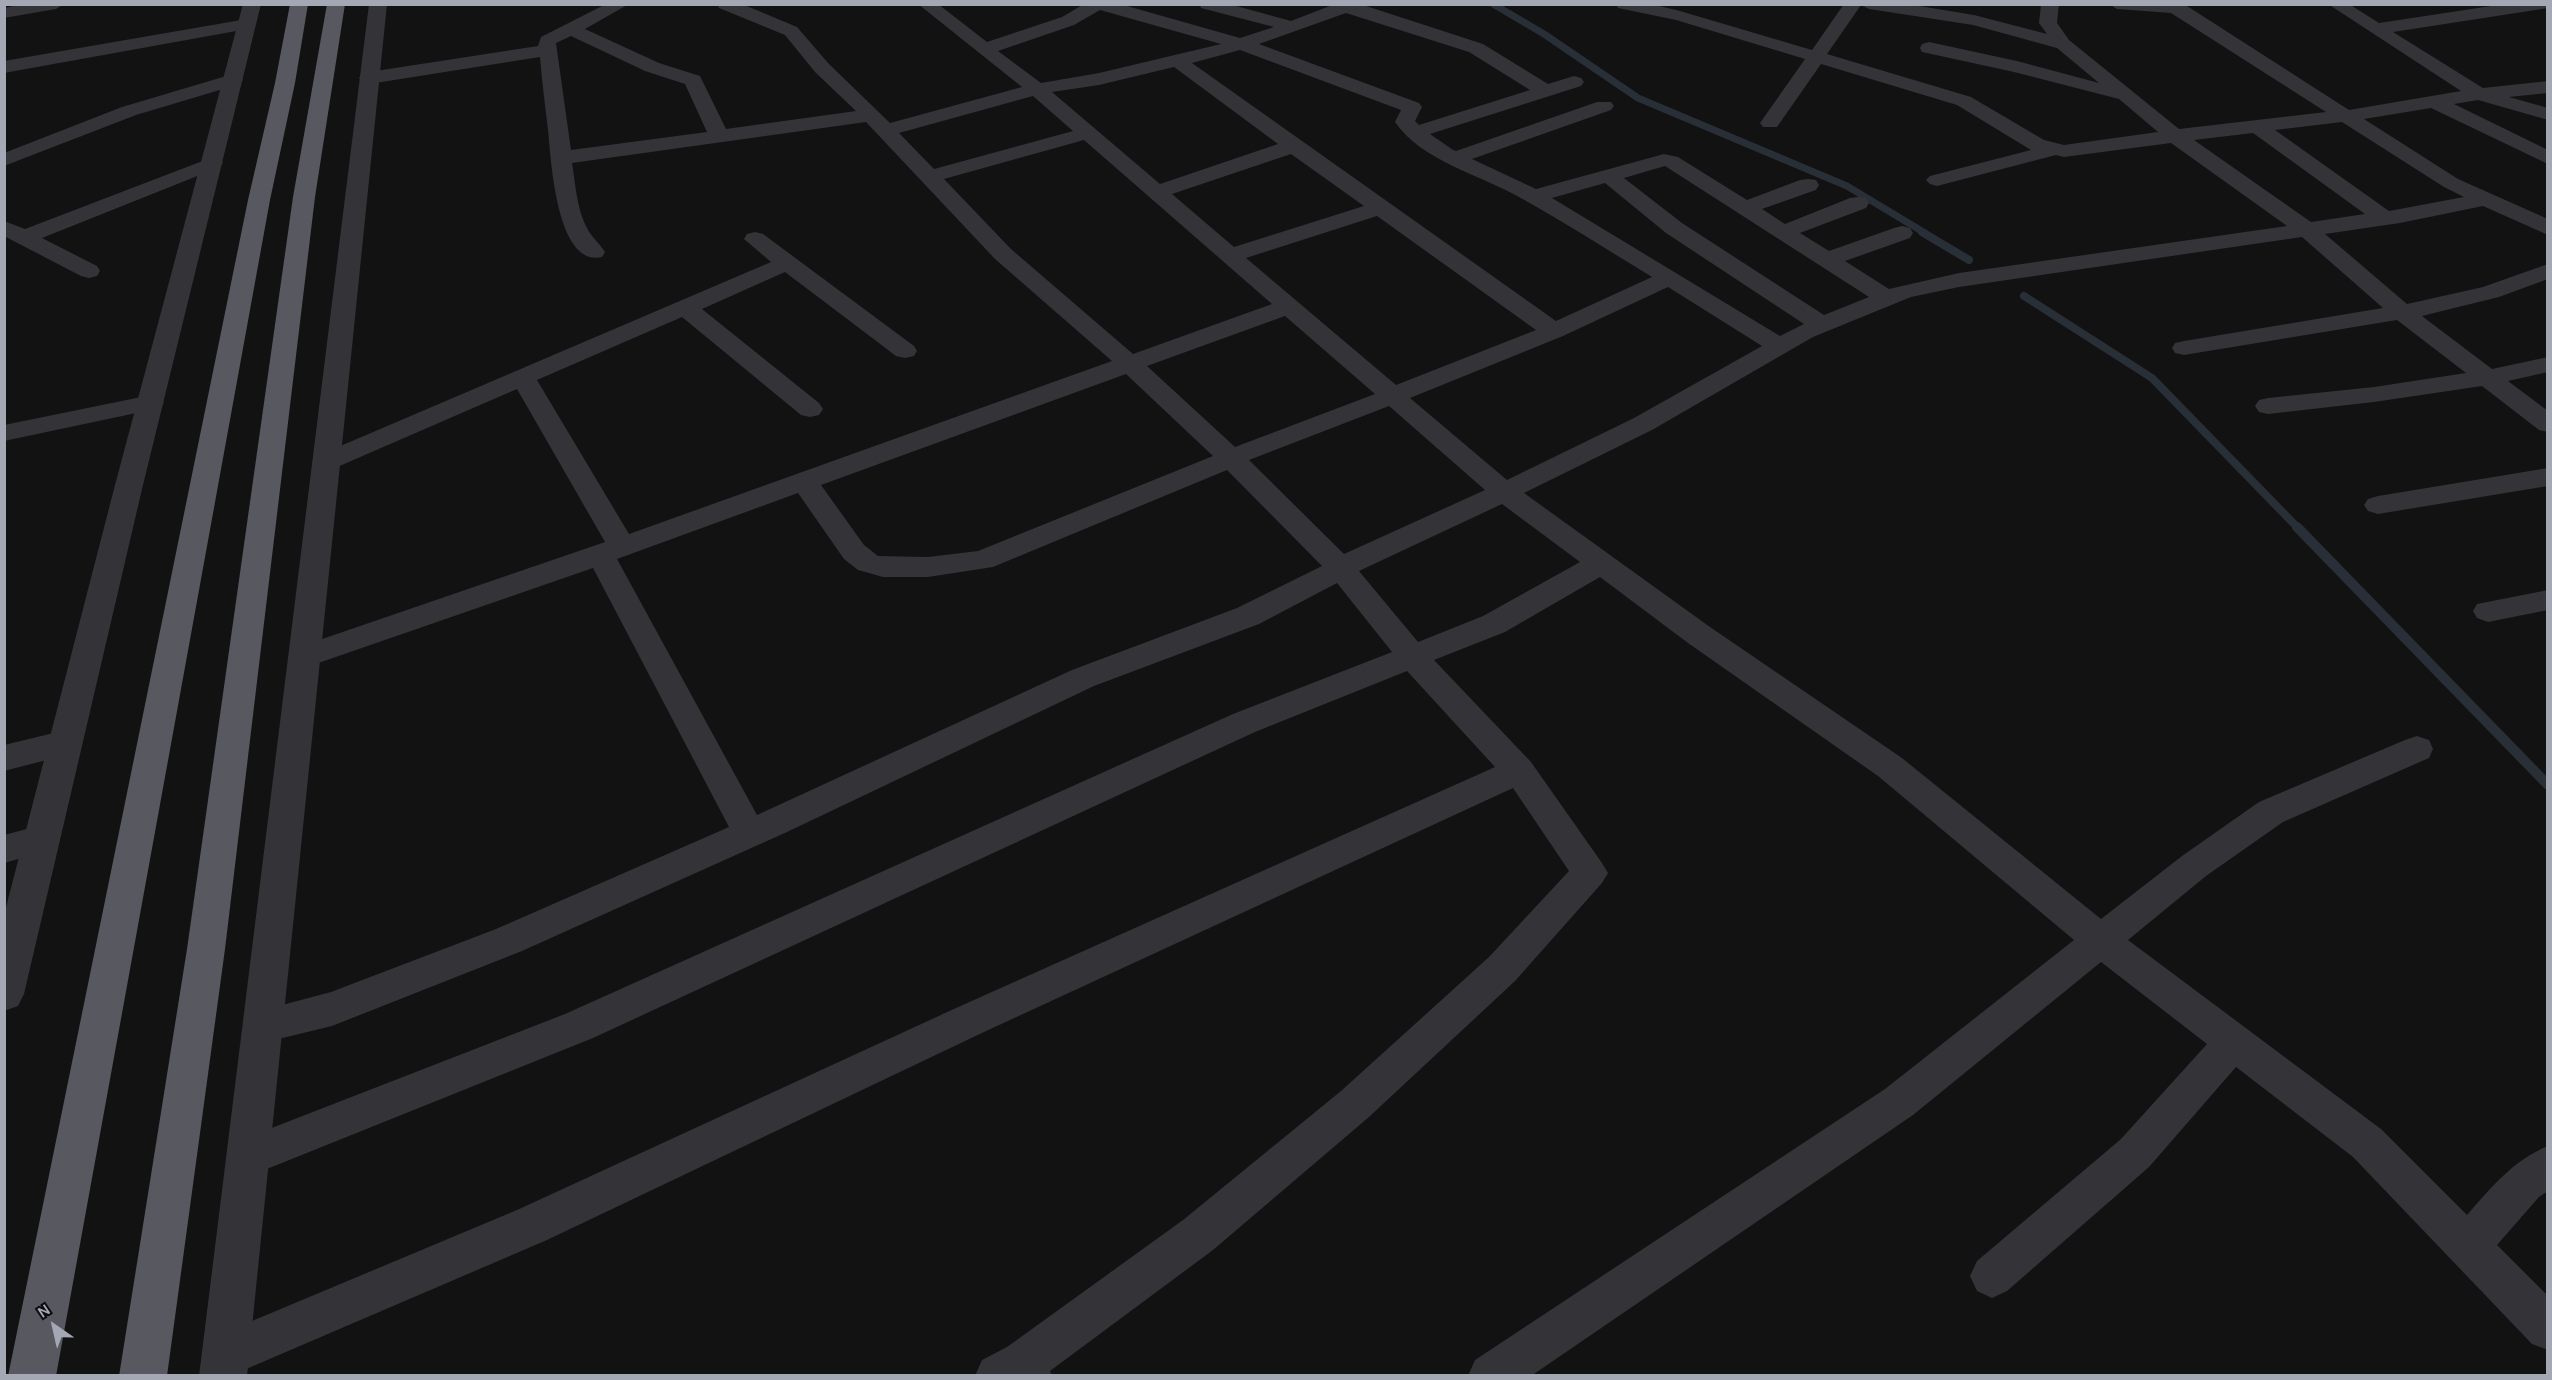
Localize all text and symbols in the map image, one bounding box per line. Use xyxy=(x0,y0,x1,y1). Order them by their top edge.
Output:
north arrow xyxy=(24,1296,84,1356)
text: N xyxy=(34,1300,54,1322)

